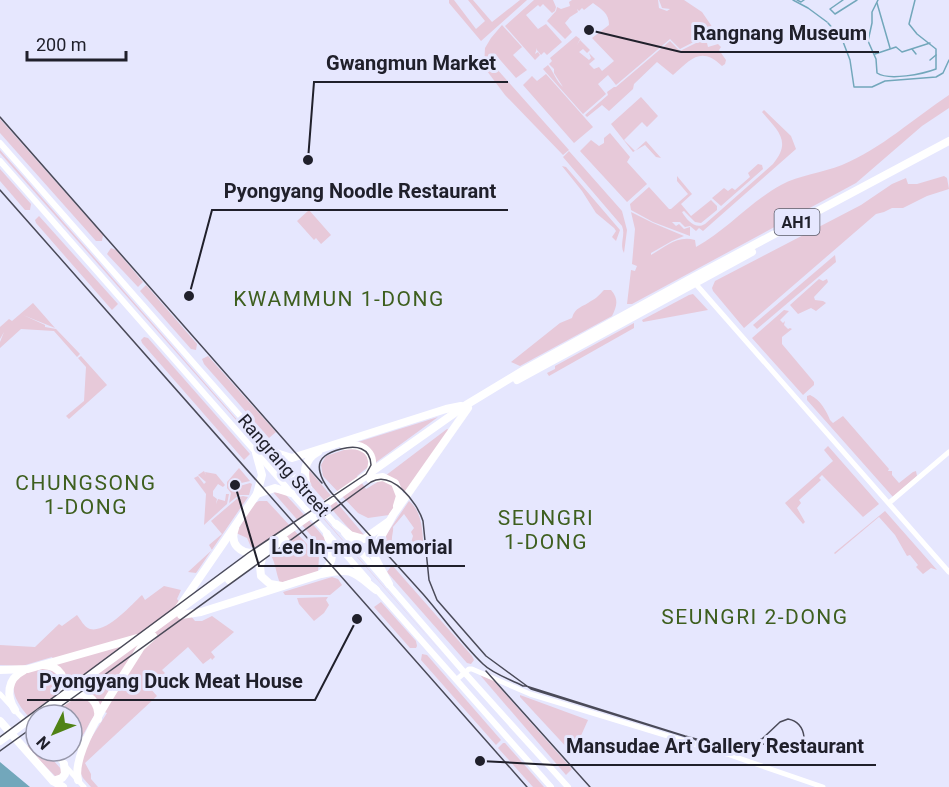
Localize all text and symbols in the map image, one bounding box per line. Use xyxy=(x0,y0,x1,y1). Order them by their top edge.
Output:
callout: Rangnang Museum xyxy=(681,14,879,52)
text: Rangnang Museum xyxy=(693,21,867,45)
scale bar xyxy=(27,24,126,62)
text: 200 m xyxy=(36,34,87,55)
callout: Gwangmun Market xyxy=(314,44,508,82)
text: Gwangmun Market xyxy=(326,51,496,75)
callout: Pyongyang Noodle Restaurant xyxy=(212,172,508,210)
text: Pyongyang Noodle Restaurant xyxy=(224,179,496,203)
road number: AH1 xyxy=(774,209,820,235)
district label: KWAMMUN 1-DONG xyxy=(233,287,445,311)
street label: Rangrang Street xyxy=(234,410,334,520)
district label: CHUNGSONG 1-DONG xyxy=(15,471,157,519)
district label: SEUNGRI 1-DONG xyxy=(498,506,594,554)
callout: Lee In-mo Memorial xyxy=(259,528,465,566)
text: Lee In-mo Memorial xyxy=(271,535,453,559)
district label: SEUNGRI 2-DONG xyxy=(661,605,849,629)
callout: Pyongyang Duck Meat House xyxy=(27,662,315,700)
text: Pyongyang Duck Meat House xyxy=(39,669,303,693)
north arrow xyxy=(24,703,84,763)
callout: Mansudae Art Gallery Restaurant xyxy=(554,727,876,765)
text: N xyxy=(33,732,54,753)
text: Mansudae Art Gallery Restaurant xyxy=(566,734,864,758)

